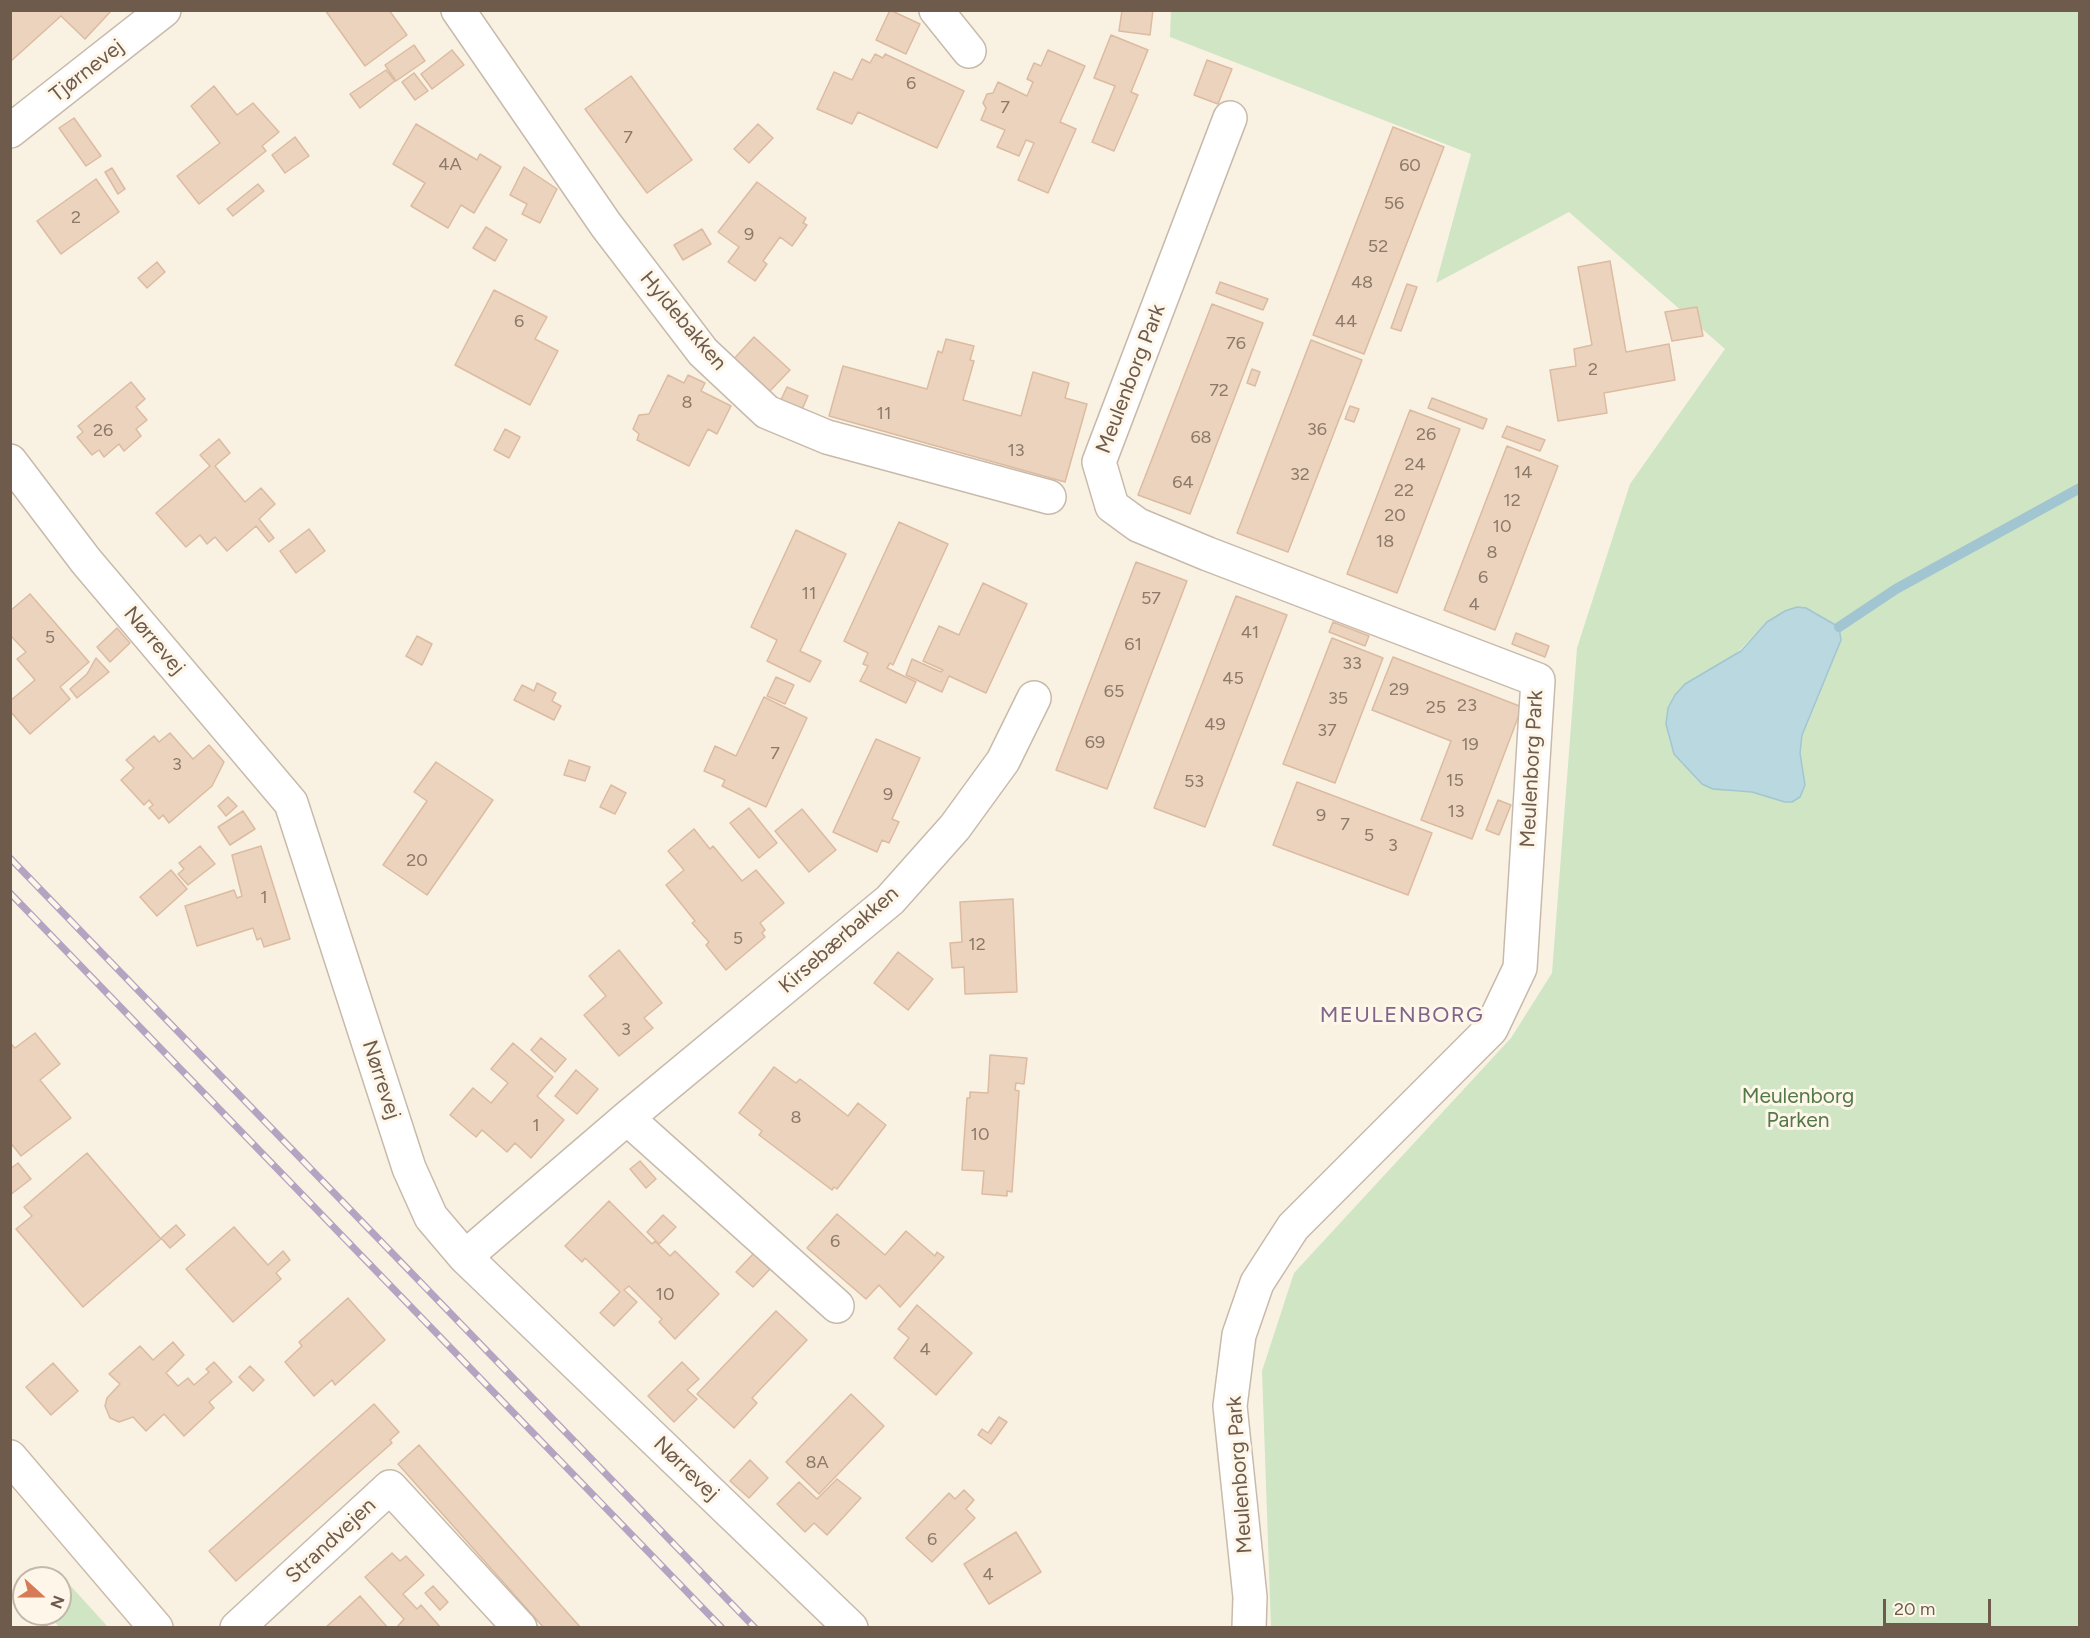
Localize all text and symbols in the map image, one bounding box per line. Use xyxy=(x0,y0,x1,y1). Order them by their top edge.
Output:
street label: Tjørnevej xyxy=(45,34,129,108)
house number: 6 xyxy=(906,73,916,95)
house number: 7 xyxy=(1000,97,1010,119)
house number: 7 xyxy=(623,127,633,149)
house number: 4A xyxy=(438,154,462,176)
house number: 60 xyxy=(1399,155,1421,177)
house number: 56 xyxy=(1384,193,1404,215)
house number: 2 xyxy=(71,207,81,229)
house number: 9 xyxy=(744,224,754,246)
house number: 52 xyxy=(1368,236,1388,258)
street label: Hyldebakken xyxy=(634,266,732,376)
house number: 48 xyxy=(1351,272,1373,294)
street label: Meulenborg Park xyxy=(1091,301,1171,457)
house number: 6 xyxy=(514,311,524,333)
house number: 44 xyxy=(1335,311,1357,333)
house number: 76 xyxy=(1226,333,1246,355)
house number: 2 xyxy=(1588,359,1598,381)
house number: 72 xyxy=(1209,380,1229,402)
house number: 8 xyxy=(681,392,693,414)
house number: 11 xyxy=(877,403,891,425)
house number: 36 xyxy=(1307,419,1327,441)
house number: 26 xyxy=(93,420,113,442)
house number: 26 xyxy=(1416,424,1436,446)
house number: 68 xyxy=(1190,427,1212,449)
house number: 13 xyxy=(1007,440,1025,462)
house number: 24 xyxy=(1404,454,1426,476)
house number: 14 xyxy=(1514,462,1532,484)
house number: 32 xyxy=(1290,464,1310,486)
house number: 64 xyxy=(1172,472,1194,494)
house number: 22 xyxy=(1394,480,1414,502)
house number: 12 xyxy=(1503,490,1521,512)
house number: 20 xyxy=(1384,505,1406,527)
house number: 10 xyxy=(1493,516,1511,538)
house number: 18 xyxy=(1376,531,1394,553)
house number: 8 xyxy=(1486,542,1498,564)
house number: 6 xyxy=(1478,567,1488,589)
house number: 11 xyxy=(802,583,816,605)
house number: 57 xyxy=(1141,588,1161,610)
house number: 4 xyxy=(1468,594,1480,616)
street label: Nørrevej xyxy=(118,602,190,680)
house number: 41 xyxy=(1241,622,1259,644)
house number: 5 xyxy=(45,627,55,649)
house number: 61 xyxy=(1124,634,1142,656)
house number: 33 xyxy=(1342,653,1362,675)
house number: 45 xyxy=(1222,668,1244,690)
house number: 29 xyxy=(1389,679,1409,701)
house number: 65 xyxy=(1104,681,1124,703)
house number: 35 xyxy=(1328,688,1348,710)
street label: Meulenborg Park xyxy=(1515,690,1549,848)
house number: 23 xyxy=(1457,695,1477,717)
house number: 25 xyxy=(1426,697,1446,719)
house number: 49 xyxy=(1204,714,1226,736)
house number: 37 xyxy=(1317,720,1337,742)
house number: 69 xyxy=(1085,732,1105,754)
house number: 19 xyxy=(1461,734,1479,756)
house number: 7 xyxy=(770,743,780,765)
house number: 3 xyxy=(172,754,182,776)
house number: 15 xyxy=(1446,770,1464,792)
house number: 53 xyxy=(1184,771,1204,793)
house number: 9 xyxy=(883,784,893,806)
house number: 13 xyxy=(1447,801,1465,823)
house number: 9 xyxy=(1316,805,1326,827)
house number: 7 xyxy=(1340,814,1350,836)
house number: 5 xyxy=(1364,825,1374,847)
house number: 3 xyxy=(1388,835,1398,857)
house number: 20 xyxy=(406,850,428,872)
street label: Kirsebærbakken xyxy=(774,881,904,999)
house number: 1 xyxy=(260,887,268,909)
house number: 5 xyxy=(733,928,743,950)
house number: 12 xyxy=(968,934,986,956)
district label: MEULENBORG xyxy=(1320,1003,1484,1029)
house number: 3 xyxy=(621,1019,631,1041)
street label: Nørrevej xyxy=(356,1037,406,1123)
park label: Meulenborg Parken xyxy=(1742,1084,1854,1134)
house number: 8 xyxy=(790,1107,802,1129)
house number: 1 xyxy=(532,1115,540,1137)
house number: 10 xyxy=(971,1124,989,1146)
house number: 6 xyxy=(830,1231,840,1253)
house number: 10 xyxy=(656,1284,674,1306)
house number: 4 xyxy=(919,1339,931,1361)
street label: Meulenborg Park xyxy=(1222,1395,1258,1555)
street label: Nørrevej xyxy=(648,1432,724,1506)
house number: 8A xyxy=(805,1452,829,1474)
street label: Strandvejen xyxy=(281,1493,381,1589)
house number: 6 xyxy=(927,1529,937,1551)
house number: 4 xyxy=(982,1564,994,1586)
north arrow xyxy=(12,1566,72,1626)
scale bar xyxy=(1886,1587,1994,1625)
text: N xyxy=(46,1593,68,1611)
text: 20 m xyxy=(1894,1598,1935,1620)

